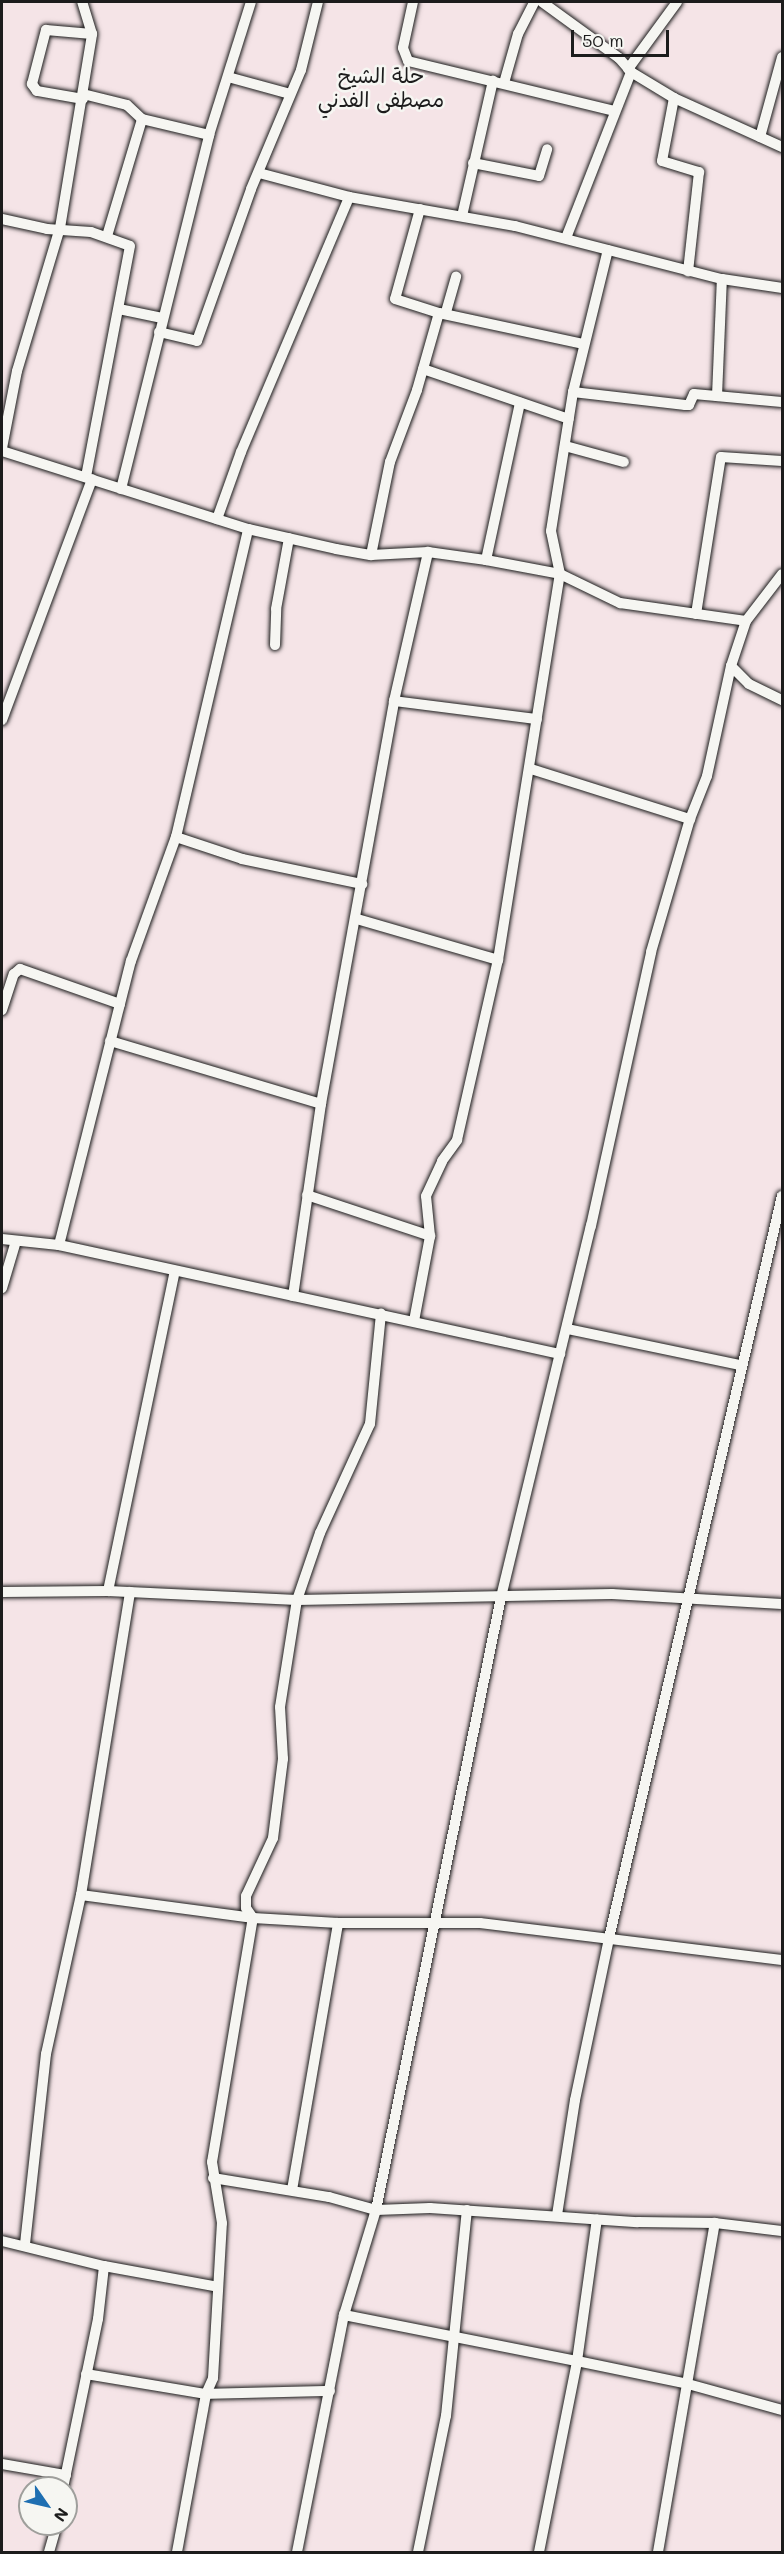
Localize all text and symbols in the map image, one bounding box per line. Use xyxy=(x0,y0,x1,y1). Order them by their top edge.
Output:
scale bar xyxy=(574,18,672,56)
text: 50 m xyxy=(582,28,624,52)
district label: حلة الشيخ مصطفى الفدني xyxy=(318,62,444,112)
north arrow xyxy=(18,2476,78,2536)
text: N xyxy=(50,2504,74,2526)

